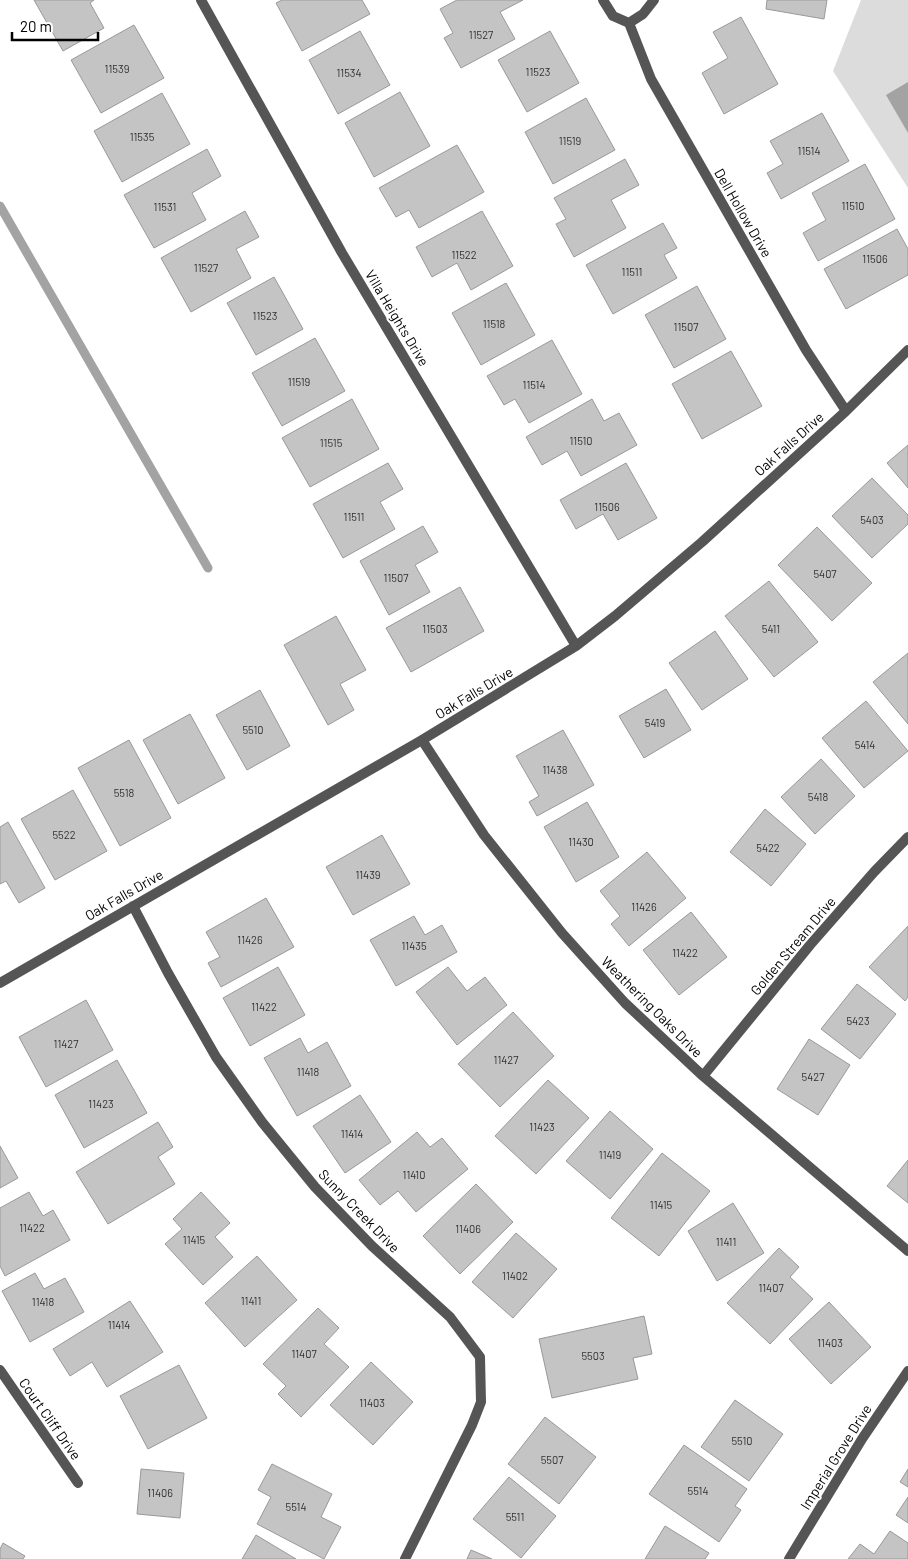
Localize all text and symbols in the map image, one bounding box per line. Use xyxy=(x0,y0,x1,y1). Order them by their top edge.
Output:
scale bar xyxy=(12,10,99,42)
text: 20 m xyxy=(20,17,52,35)
house number: 11527 xyxy=(469,28,493,41)
house number: 11539 xyxy=(105,62,130,75)
house number: 11523 xyxy=(526,65,550,78)
house number: 11534 xyxy=(336,66,362,79)
house number: 11535 xyxy=(130,130,155,143)
house number: 11519 xyxy=(559,134,582,147)
house number: 11514 xyxy=(798,144,821,157)
street label: Dell Hollow Drive xyxy=(711,165,776,260)
house number: 11510 xyxy=(841,199,865,212)
house number: 11531 xyxy=(154,200,176,213)
house number: 11522 xyxy=(451,248,477,261)
house number: 11506 xyxy=(862,252,888,265)
house number: 11527 xyxy=(194,261,218,274)
house number: 11511 xyxy=(622,265,642,278)
street label: Villa Heights Drive xyxy=(362,267,433,369)
house number: 11523 xyxy=(253,309,277,322)
house number: 11518 xyxy=(483,317,506,330)
house number: 11507 xyxy=(674,320,698,333)
house number: 11519 xyxy=(288,375,311,388)
house number: 11514 xyxy=(523,378,546,391)
street label: Oak Falls Drive xyxy=(751,408,827,479)
house number: 11510 xyxy=(569,434,593,447)
house number: 11515 xyxy=(320,436,343,449)
house number: 11506 xyxy=(594,500,620,513)
house number: 11511 xyxy=(344,510,364,523)
house number: 5403 xyxy=(860,513,884,526)
house number: 5407 xyxy=(813,567,837,580)
house number: 11507 xyxy=(384,571,408,584)
house number: 11503 xyxy=(422,622,448,635)
house number: 5411 xyxy=(762,622,780,635)
street label: Oak Falls Drive xyxy=(432,663,516,722)
house number: 5419 xyxy=(645,716,665,729)
house number: 5510 xyxy=(242,723,264,736)
house number: 5414 xyxy=(855,738,875,751)
house number: 11438 xyxy=(542,763,568,776)
house number: 5518 xyxy=(114,786,135,799)
house number: 5418 xyxy=(808,790,828,803)
house number: 5522 xyxy=(52,828,76,841)
house number: 11430 xyxy=(568,835,594,848)
house number: 5422 xyxy=(756,841,780,854)
street label: Oak Falls Drive xyxy=(82,865,166,924)
house number: 11439 xyxy=(355,868,381,881)
street label: Golden Stream Drive xyxy=(746,893,839,998)
house number: 11426 xyxy=(631,900,657,913)
house number: 11426 xyxy=(237,933,263,946)
house number: 11435 xyxy=(401,939,427,952)
house number: 11422 xyxy=(672,946,698,959)
street label: Weathering Oaks Drive xyxy=(598,953,706,1061)
house number: 11422 xyxy=(251,1000,277,1013)
house number: 5423 xyxy=(846,1014,870,1027)
house number: 11427 xyxy=(54,1037,78,1050)
house number: 11427 xyxy=(494,1053,518,1066)
house number: 11418 xyxy=(297,1065,319,1078)
house number: 5427 xyxy=(802,1070,824,1083)
house number: 11423 xyxy=(88,1097,114,1110)
house number: 11423 xyxy=(529,1120,555,1133)
house number: 11414 xyxy=(341,1127,363,1140)
house number: 11419 xyxy=(599,1148,621,1161)
street label: Sunny Creek Drive xyxy=(315,1165,403,1256)
house number: 11410 xyxy=(403,1168,425,1181)
house number: 11415 xyxy=(650,1198,672,1211)
house number: 11422 xyxy=(19,1221,45,1234)
house number: 11406 xyxy=(455,1222,481,1235)
house number: 11415 xyxy=(183,1233,205,1246)
house number: 11411 xyxy=(716,1235,736,1248)
house number: 11402 xyxy=(502,1269,528,1282)
house number: 11407 xyxy=(758,1281,784,1294)
house number: 11411 xyxy=(241,1294,261,1307)
house number: 11418 xyxy=(32,1295,54,1308)
house number: 11414 xyxy=(108,1318,130,1331)
house number: 11403 xyxy=(817,1336,843,1349)
house number: 11407 xyxy=(291,1347,317,1360)
house number: 5503 xyxy=(581,1349,605,1362)
street label: Court Cliff Drive xyxy=(16,1374,85,1463)
house number: 11403 xyxy=(359,1396,385,1409)
street label: Imperial Grove Drive xyxy=(796,1401,875,1513)
house number: 5510 xyxy=(731,1434,753,1447)
house number: 5507 xyxy=(541,1453,563,1466)
house number: 5514 xyxy=(688,1484,708,1497)
house number: 11406 xyxy=(147,1486,173,1499)
house number: 5514 xyxy=(286,1500,306,1513)
house number: 5511 xyxy=(506,1510,524,1523)

